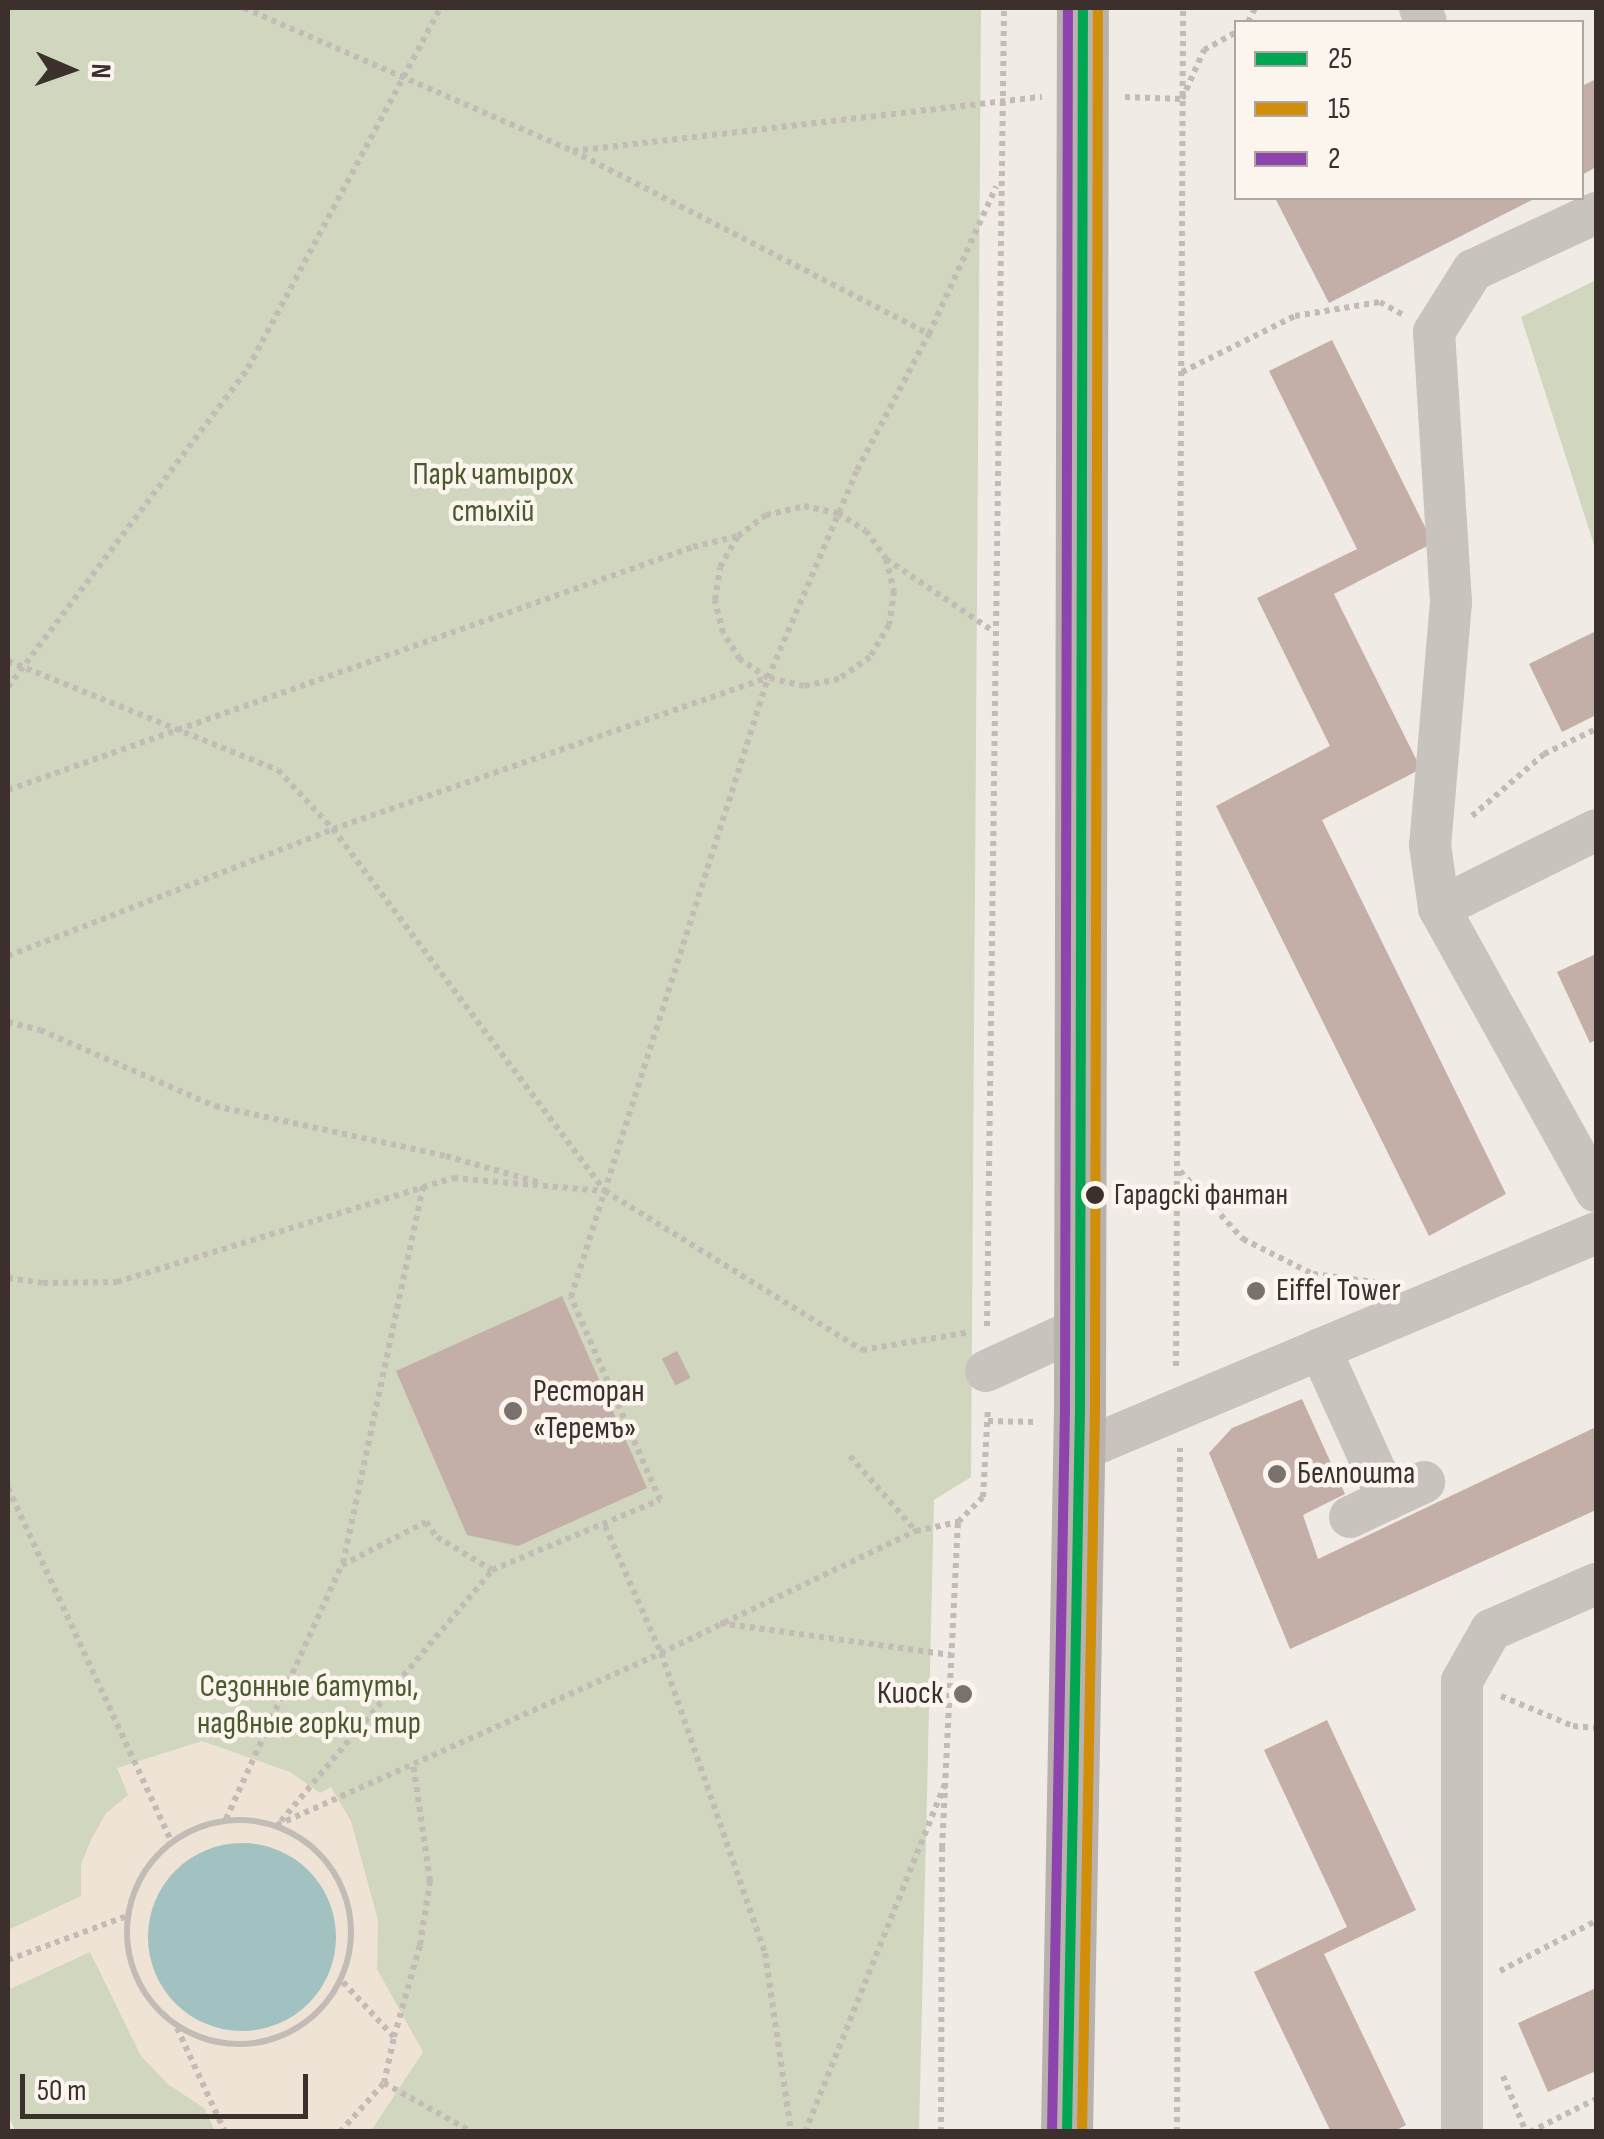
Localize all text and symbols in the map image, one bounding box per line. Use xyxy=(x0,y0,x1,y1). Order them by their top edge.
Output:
north arrow xyxy=(20,20,120,120)
legend xyxy=(1234,20,1584,200)
text: 25 xyxy=(1328,41,1352,77)
text: N xyxy=(84,63,117,79)
text: 15 xyxy=(1328,91,1351,127)
text: 2 xyxy=(1328,141,1340,177)
park label: Парк чатырох стыхій xyxy=(412,457,574,532)
place label: Гарадскі фантан xyxy=(1114,1177,1288,1213)
marker: Гарадскі фантан xyxy=(1085,1185,1105,1205)
place label: Eiffel Tower xyxy=(1276,1272,1401,1310)
marker: Eiffel Tower xyxy=(1245,1280,1267,1302)
place label: Ресторан «Теремъ» xyxy=(533,1374,645,1449)
marker: Ресторан «Теремъ» xyxy=(502,1400,524,1422)
place label: Белпошта xyxy=(1297,1455,1415,1493)
marker: Белпошта xyxy=(1266,1463,1288,1485)
park label: Сезонные батуты, надвные горки, тир xyxy=(197,1669,421,1744)
place label: Киоск xyxy=(877,1675,943,1713)
marker: Киоск xyxy=(952,1683,974,1705)
scale bar xyxy=(25,2054,312,2116)
text: 50 m xyxy=(37,2073,86,2109)

